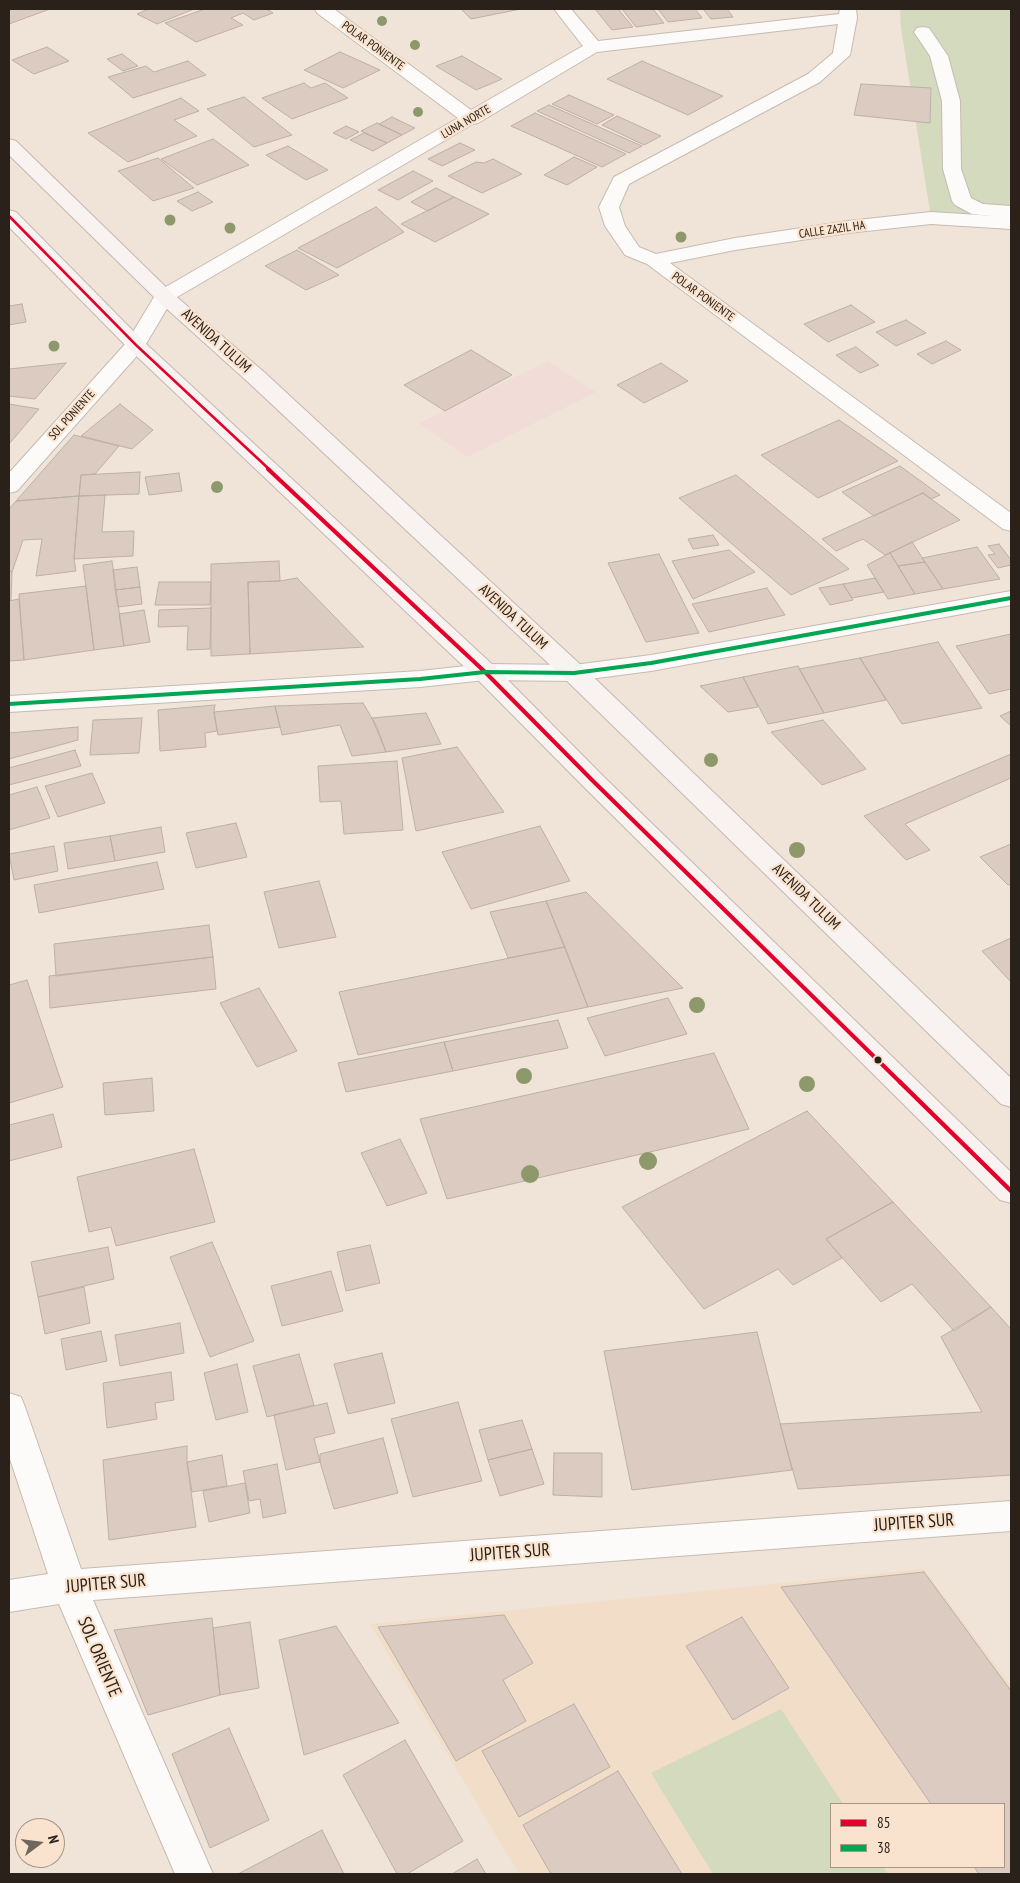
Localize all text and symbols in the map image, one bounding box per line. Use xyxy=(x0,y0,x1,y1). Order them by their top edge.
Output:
street label: POLAR PONIENTE xyxy=(339,18,407,74)
street label: LUNA NORTE xyxy=(439,102,493,142)
street label: CALLE ZAZIL HA xyxy=(798,218,866,242)
street label: POLAR PONIENTE xyxy=(669,269,737,325)
street label: AVENIDA TULUM xyxy=(178,305,254,377)
street label: SOL PONIENTE xyxy=(46,387,98,443)
street label: AVENIDA TULUM xyxy=(475,581,551,653)
street label: AVENIDA TULUM xyxy=(768,860,844,934)
unlabelled marker xyxy=(873,1055,883,1065)
street label: JUPITER SUR xyxy=(873,1509,955,1537)
street label: JUPITER SUR xyxy=(469,1539,551,1567)
street label: JUPITER SUR xyxy=(65,1570,147,1598)
street label: SOL ORIENTE xyxy=(72,1614,126,1700)
legend xyxy=(830,1803,1005,1868)
text: 85 xyxy=(877,1813,891,1832)
north arrow xyxy=(15,1818,65,1868)
text: N xyxy=(44,1833,63,1845)
text: 38 xyxy=(877,1838,891,1857)

